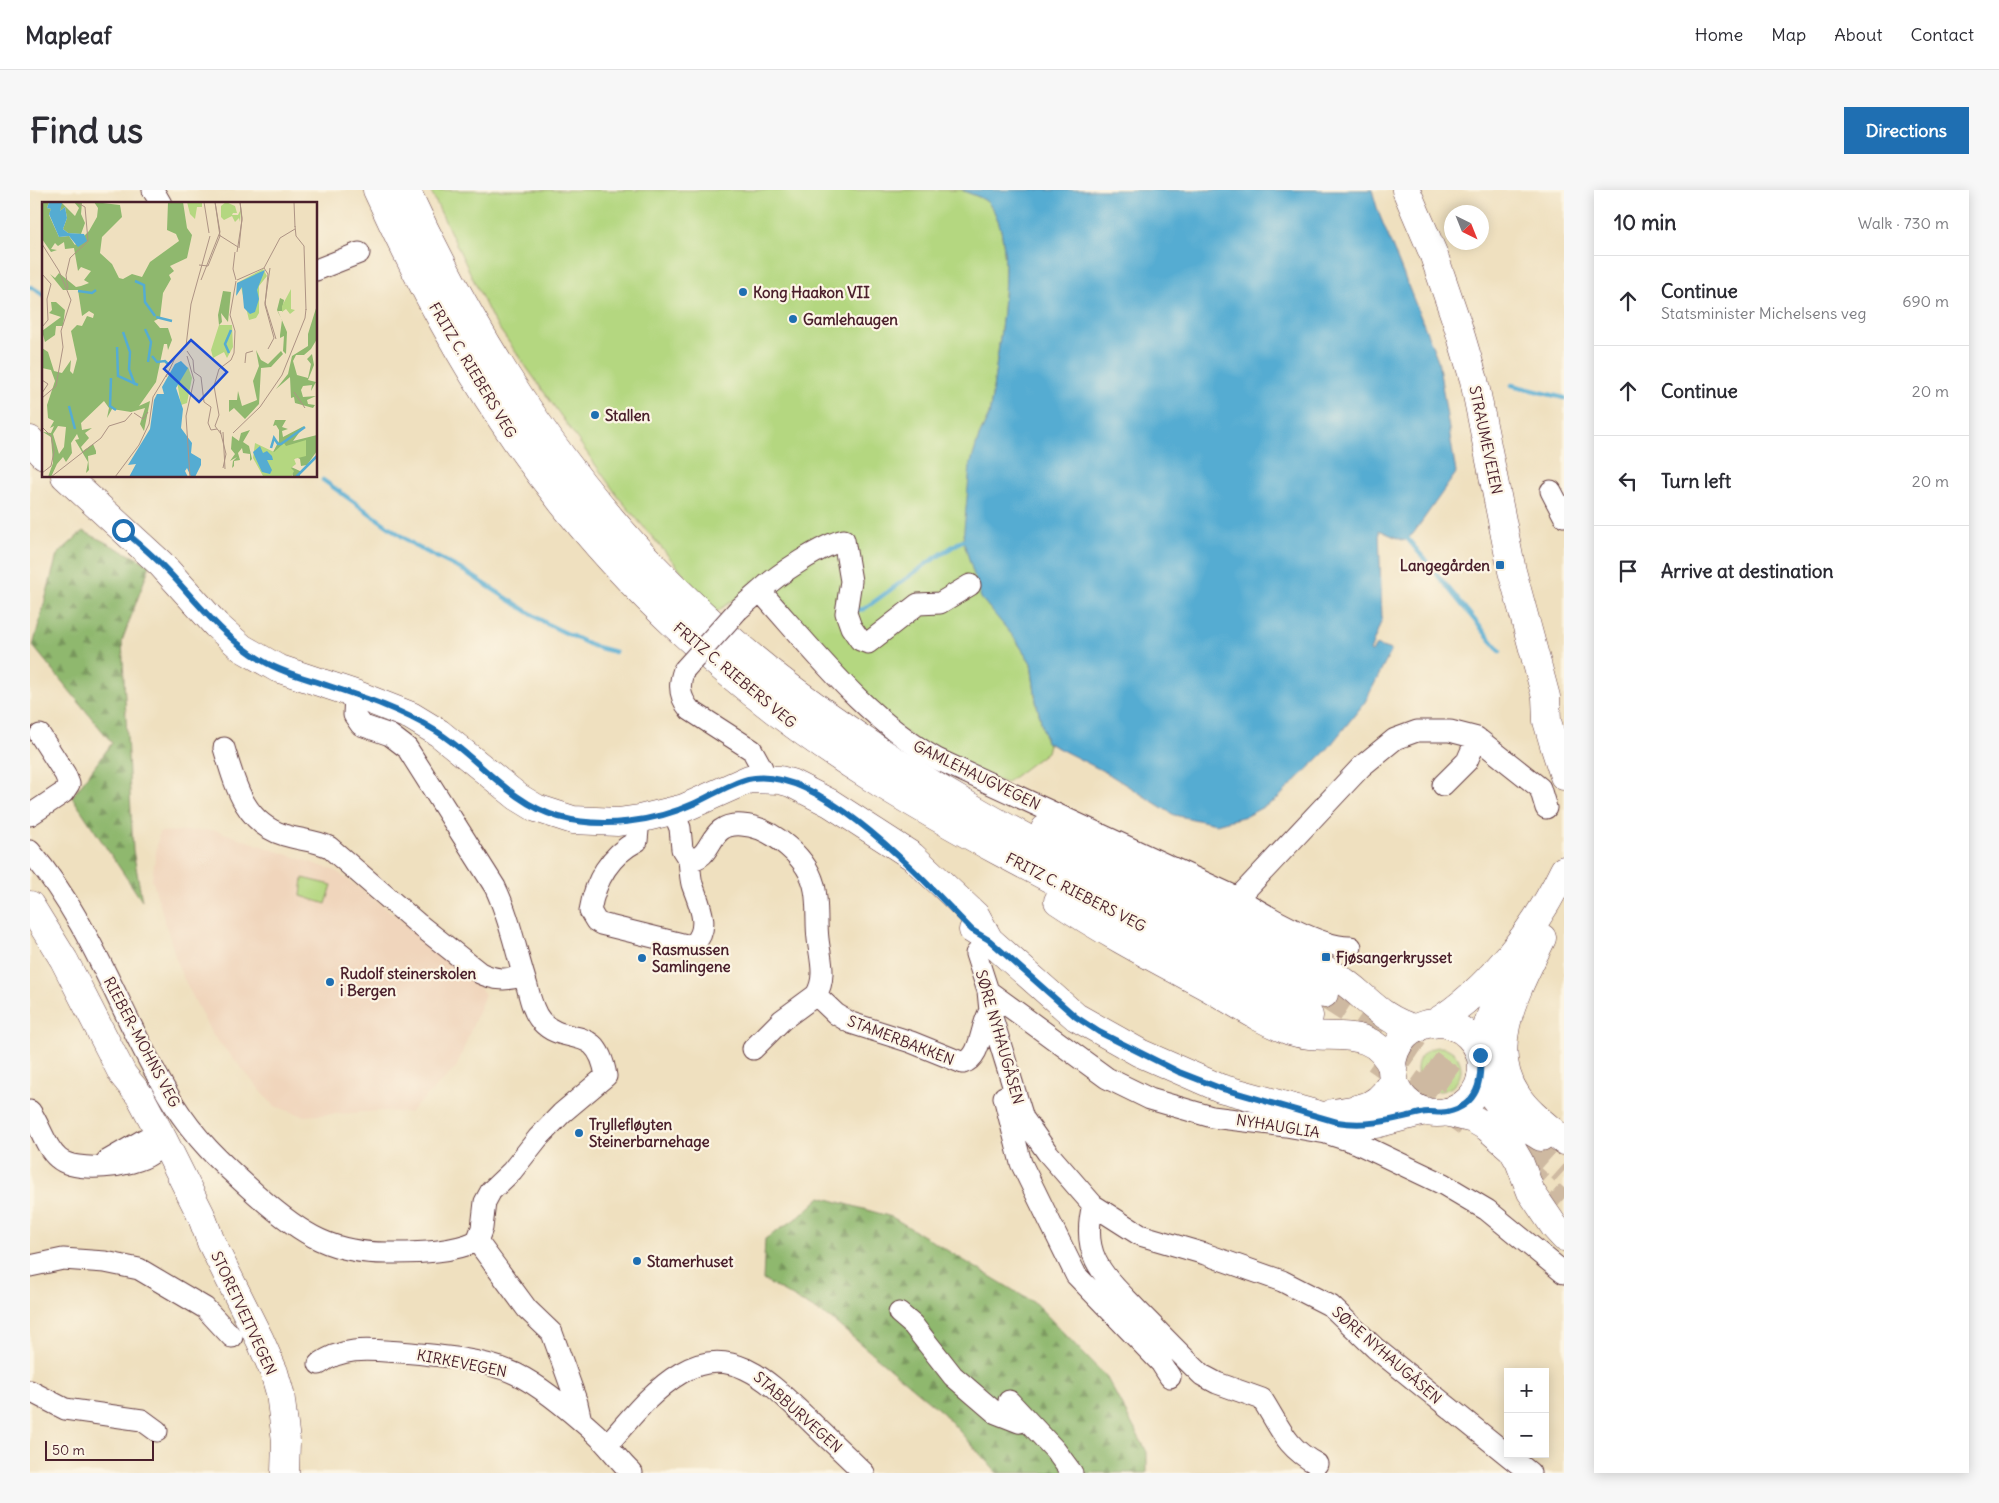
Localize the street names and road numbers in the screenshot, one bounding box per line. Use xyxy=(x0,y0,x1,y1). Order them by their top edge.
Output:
street label: FRITZ C. RIEBERS VEG xyxy=(425,299,521,441)
street label: STRAUMEVEIEN xyxy=(1465,384,1507,496)
street label: FRITZ C. RIEBERS VEG xyxy=(670,618,801,732)
street label: GAMLEHAUGVEGEN xyxy=(910,736,1044,814)
street label: FRITZ C. RIEBERS VEG xyxy=(1003,848,1149,936)
street label: SØRE NYHAUGÅSEN xyxy=(972,967,1029,1106)
street label: RIEBER-MOHNS VEG xyxy=(100,974,184,1111)
street label: STAMERBAKKEN xyxy=(845,1011,957,1069)
street label: NYHAUGLIA xyxy=(1235,1110,1322,1142)
street label: STORETVEITVEGEN xyxy=(207,1248,281,1378)
street label: SØRE NYHAUGÅSEN xyxy=(1328,1302,1446,1408)
street label: KIRKEVEGEN xyxy=(415,1345,509,1381)
street label: STABBURVEGEN xyxy=(750,1367,846,1457)

